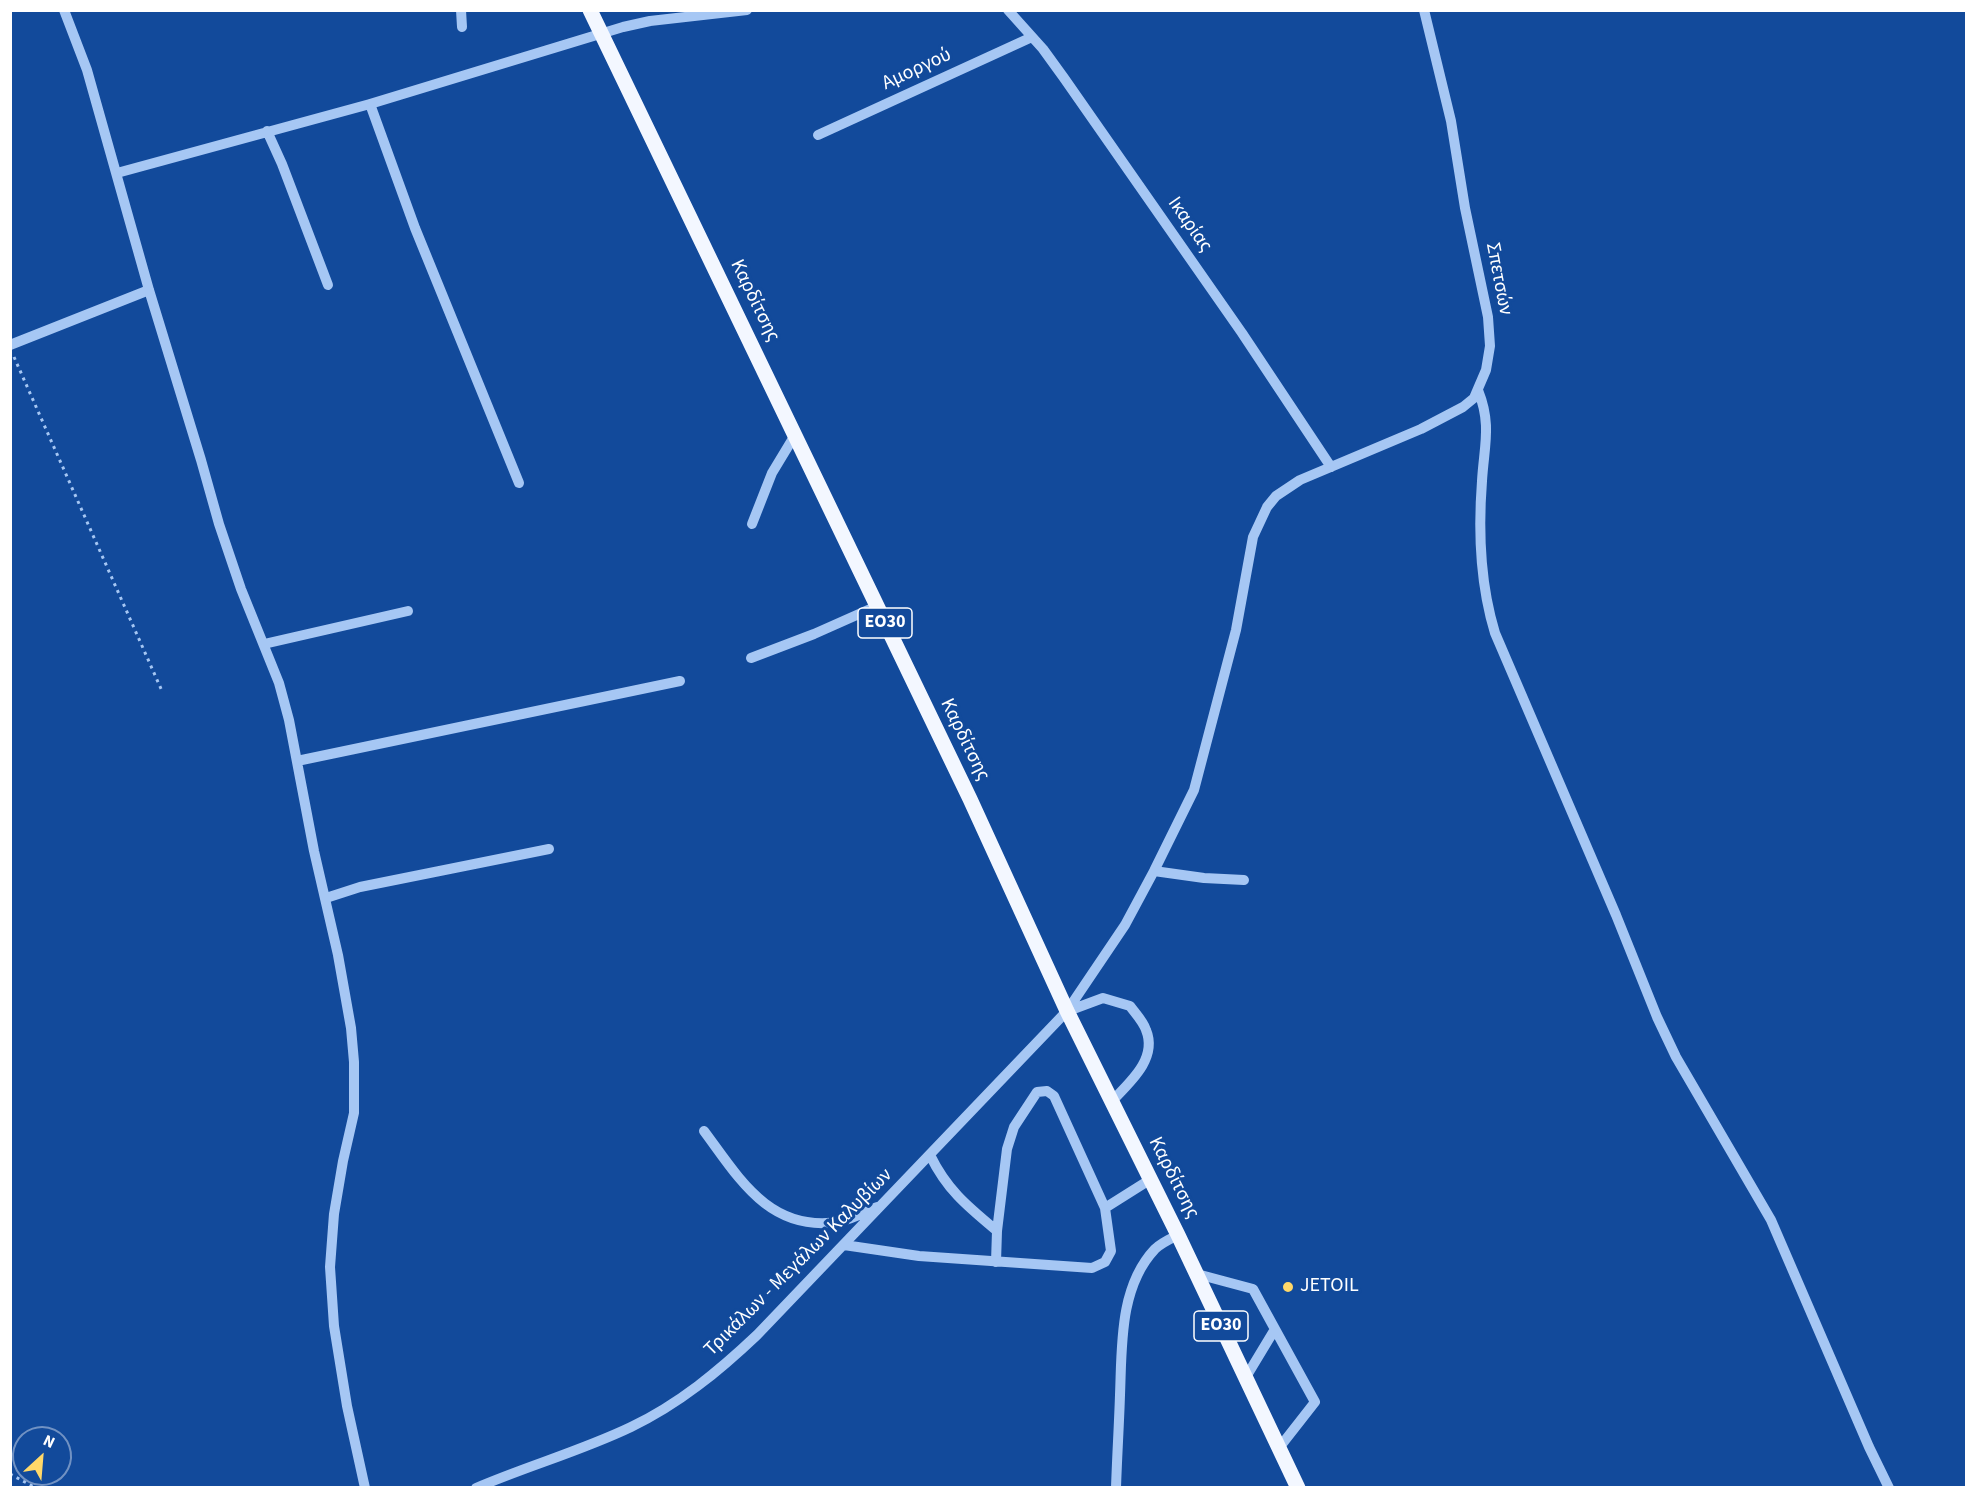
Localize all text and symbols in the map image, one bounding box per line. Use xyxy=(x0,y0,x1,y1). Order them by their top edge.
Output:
street label: Αμοργού xyxy=(879,44,955,96)
street label: Ικαρίας xyxy=(1161,193,1217,257)
street label: Σπετσών xyxy=(1479,241,1517,317)
street label: Καρδίτσης xyxy=(724,256,784,346)
road number: ΕΟ30 xyxy=(858,608,912,638)
street label: Καρδίτσης xyxy=(934,695,994,785)
street label: Καρδίτσης xyxy=(1142,1133,1204,1223)
street label: Τρικάλων - Μεγάλων Καλυβίων xyxy=(700,1164,898,1362)
place label: JETOIL xyxy=(1300,1275,1359,1299)
marker: JETOIL xyxy=(1281,1280,1295,1294)
road number: ΕΟ30 xyxy=(1194,1311,1248,1341)
north arrow xyxy=(12,1426,72,1486)
text: N xyxy=(39,1429,59,1454)

